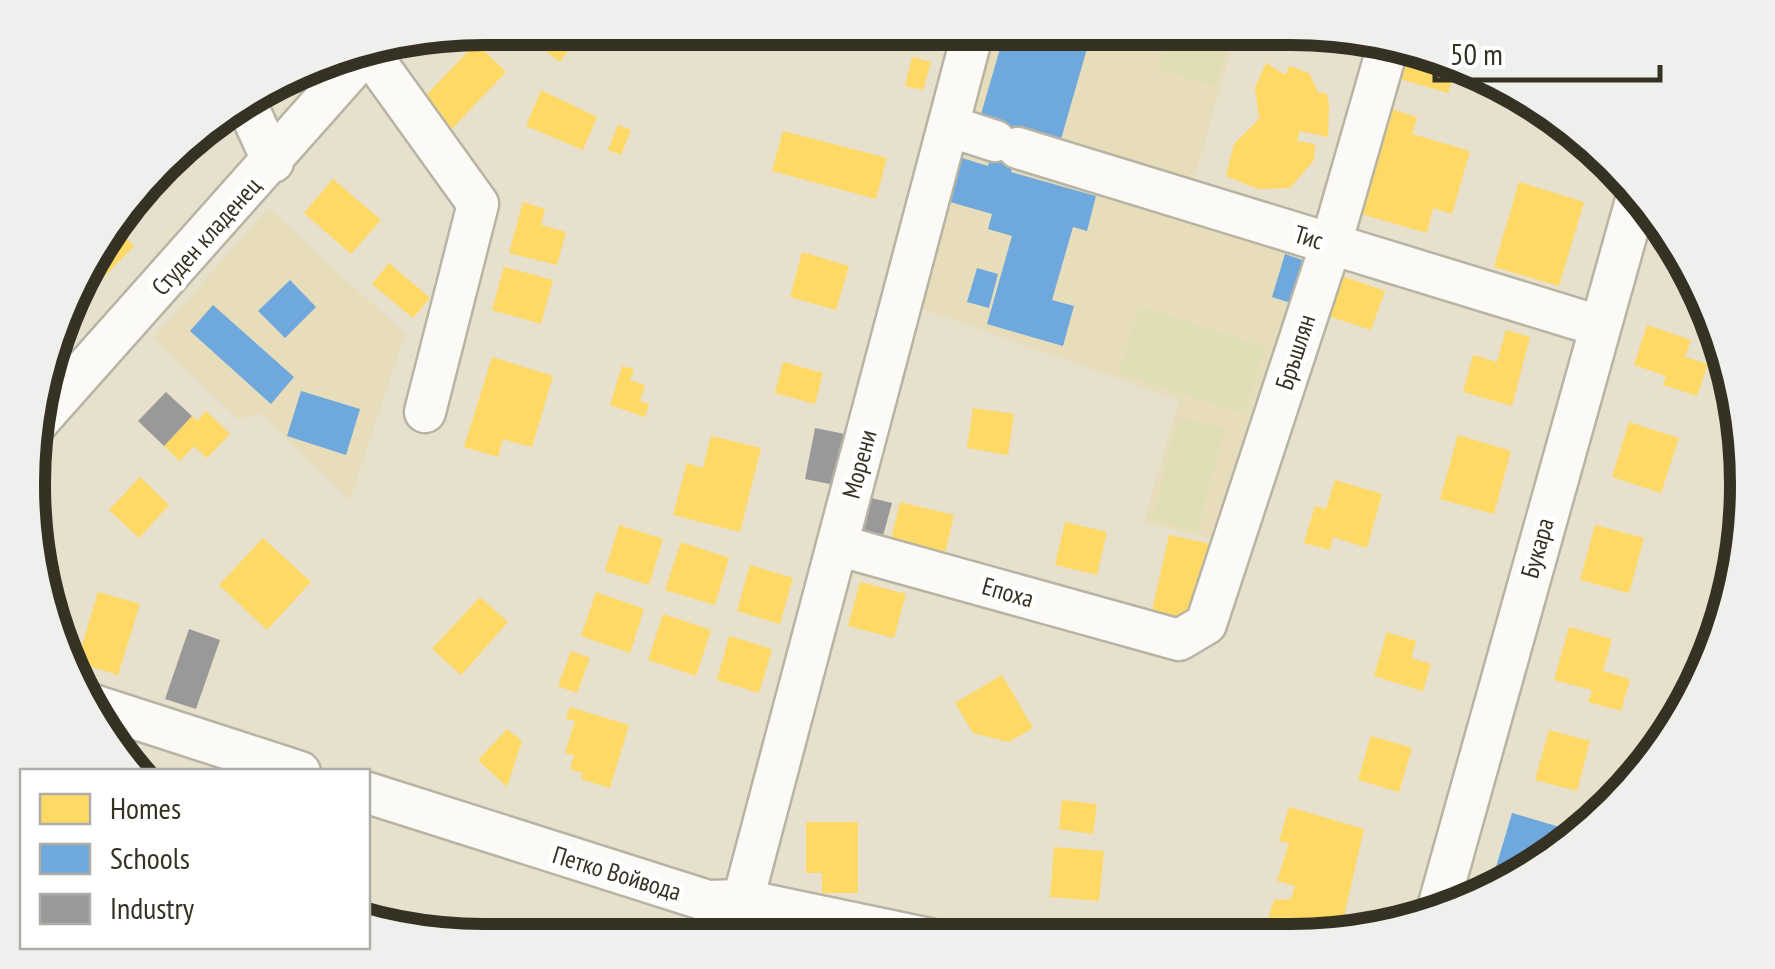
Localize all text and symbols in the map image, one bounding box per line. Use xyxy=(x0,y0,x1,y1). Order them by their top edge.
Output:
scale bar xyxy=(1435,20,1660,82)
text: 50 m xyxy=(1450,34,1503,73)
street label: Студен кладенец xyxy=(144,170,268,302)
street label: Тис xyxy=(1291,217,1328,257)
street label: Бръшлян xyxy=(1268,310,1322,394)
street label: Морени xyxy=(835,426,883,502)
street label: Букара xyxy=(1513,514,1561,582)
street label: Епоха xyxy=(979,569,1037,615)
legend xyxy=(20,769,370,949)
text: Homes xyxy=(110,788,181,827)
text: Schools xyxy=(110,838,190,877)
street label: Петко Войвода xyxy=(549,838,685,908)
text: Industry xyxy=(110,888,195,927)

